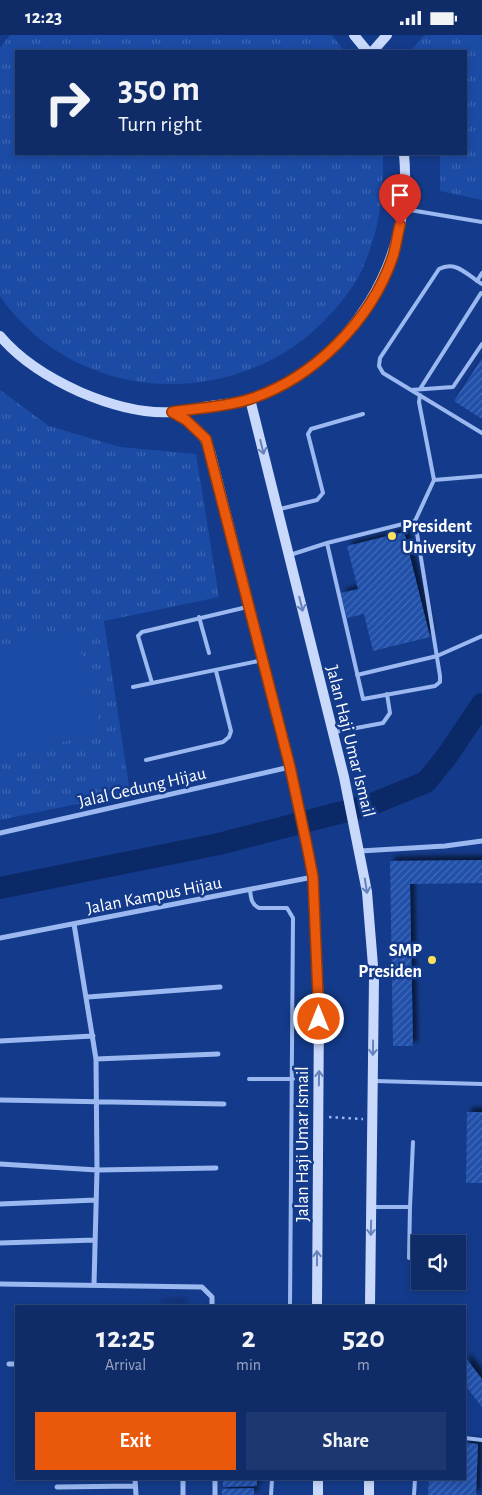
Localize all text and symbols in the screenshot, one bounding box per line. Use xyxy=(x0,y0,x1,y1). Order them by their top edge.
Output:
text: 12:23 xyxy=(25,8,62,27)
icon: right xyxy=(35,70,100,135)
text: 350 m xyxy=(118,72,200,107)
text: Turn right xyxy=(118,113,202,135)
pin xyxy=(379,174,421,225)
icon: arrive xyxy=(386,181,414,209)
one-way arrow xyxy=(258,438,267,454)
place label: President University xyxy=(402,518,477,557)
marker: President University xyxy=(386,530,398,542)
one-way arrow xyxy=(297,596,306,612)
street label: Jalan Haji Umar Ismail xyxy=(322,664,378,819)
street label: Jalal Gedung Hijau xyxy=(77,765,208,811)
street label: Jalan Kampus Hijau xyxy=(85,874,223,918)
one-way arrow xyxy=(361,878,371,894)
place label: SMP Presiden xyxy=(358,942,422,981)
marker: SMP Presiden xyxy=(426,954,438,966)
position arrow xyxy=(292,992,344,1044)
one-way arrow xyxy=(368,1040,378,1056)
street label: Jalan Haji Umar Ismail xyxy=(294,1066,312,1222)
one-way arrow xyxy=(314,1070,324,1086)
one-way arrow xyxy=(366,1220,376,1236)
map controls xyxy=(411,1235,466,1290)
button: sound xyxy=(411,1235,466,1290)
one-way arrow xyxy=(313,1250,322,1266)
text: 12:25 xyxy=(96,1323,155,1353)
text: 2 xyxy=(242,1323,256,1353)
text: 520 xyxy=(342,1323,385,1353)
text: Arrival xyxy=(105,1357,146,1373)
text: min xyxy=(236,1357,261,1373)
text: m xyxy=(357,1357,370,1373)
button: Exit xyxy=(35,1412,236,1470)
button: Share xyxy=(246,1412,446,1470)

